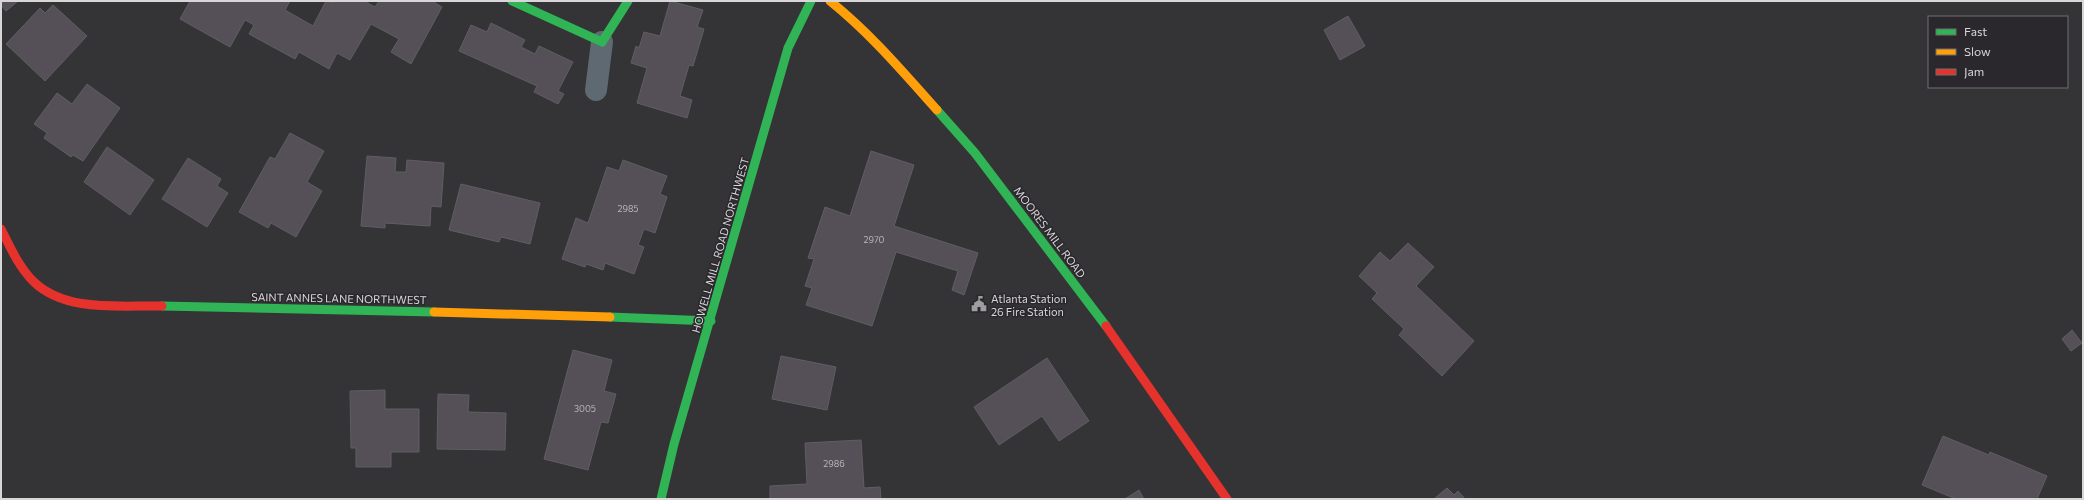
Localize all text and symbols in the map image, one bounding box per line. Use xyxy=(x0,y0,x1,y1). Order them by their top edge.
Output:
legend xyxy=(1928,16,2068,88)
text: Fast xyxy=(1964,24,1987,38)
text: Slow xyxy=(1964,44,1991,58)
text: Jam xyxy=(1964,64,1984,79)
street label: HOWELL MILL ROAD NORTHWEST xyxy=(689,156,751,334)
street label: MOORES MILL ROAD xyxy=(1012,184,1088,280)
house number: 2985 xyxy=(617,203,639,214)
house number: 2970 xyxy=(864,234,885,245)
street label: SAINT ANNES LANE NORTHWEST xyxy=(251,290,427,306)
place label: Atlanta Station 26 Fire Station xyxy=(991,292,1067,318)
public building icon: Atlanta Station 26 Fire Station xyxy=(970,295,988,313)
house number: 3005 xyxy=(574,403,596,414)
house number: 2986 xyxy=(823,458,845,469)

